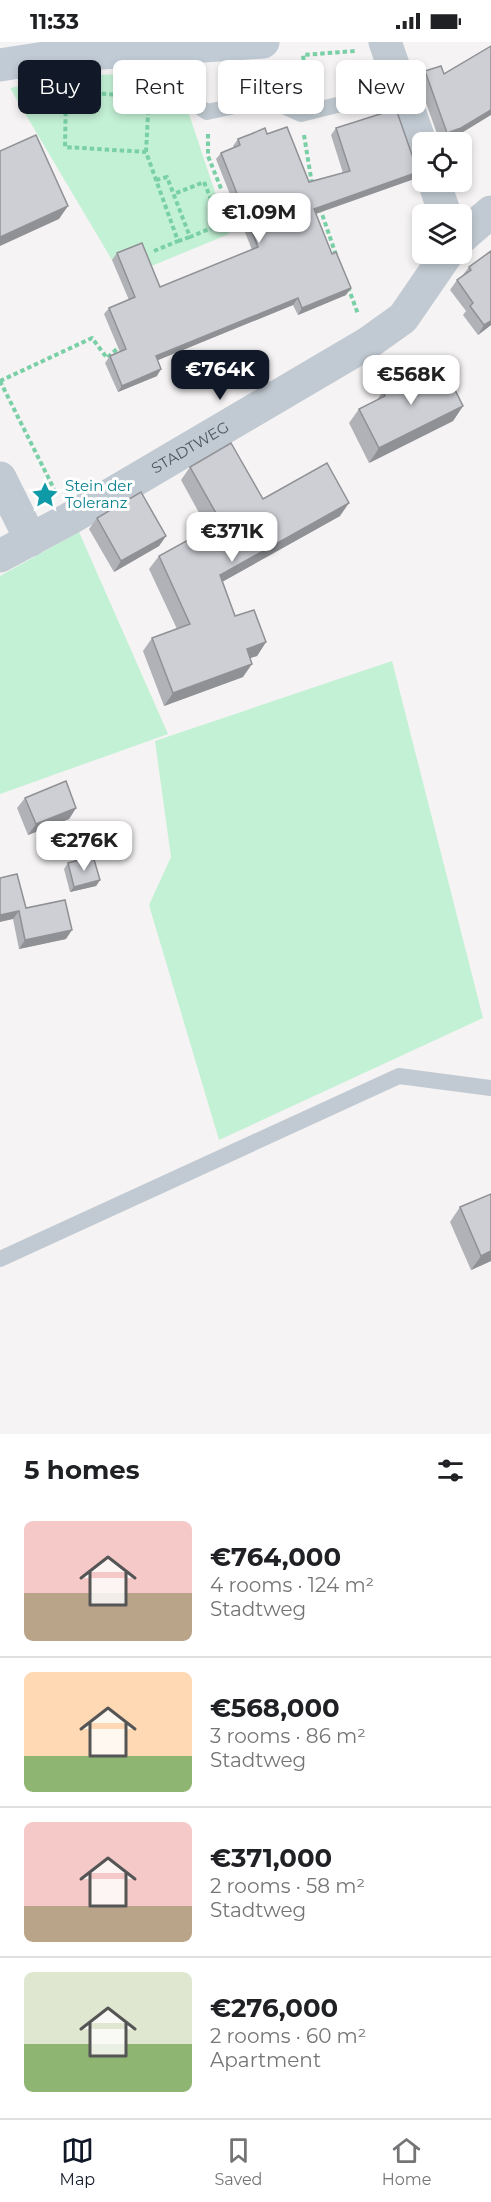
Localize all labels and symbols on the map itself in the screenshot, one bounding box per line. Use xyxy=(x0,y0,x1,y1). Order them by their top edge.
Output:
pin: €1.09M xyxy=(210,193,308,244)
pin: €764K xyxy=(178,350,262,401)
pin: €568K xyxy=(369,355,453,406)
street label: STADTWEG xyxy=(148,417,232,477)
place label: Stein der Toleranz xyxy=(65,476,132,512)
place icon: Stein der Toleranz xyxy=(30,480,60,510)
pin: €371K xyxy=(190,512,274,563)
pin: €276K xyxy=(42,821,126,872)

